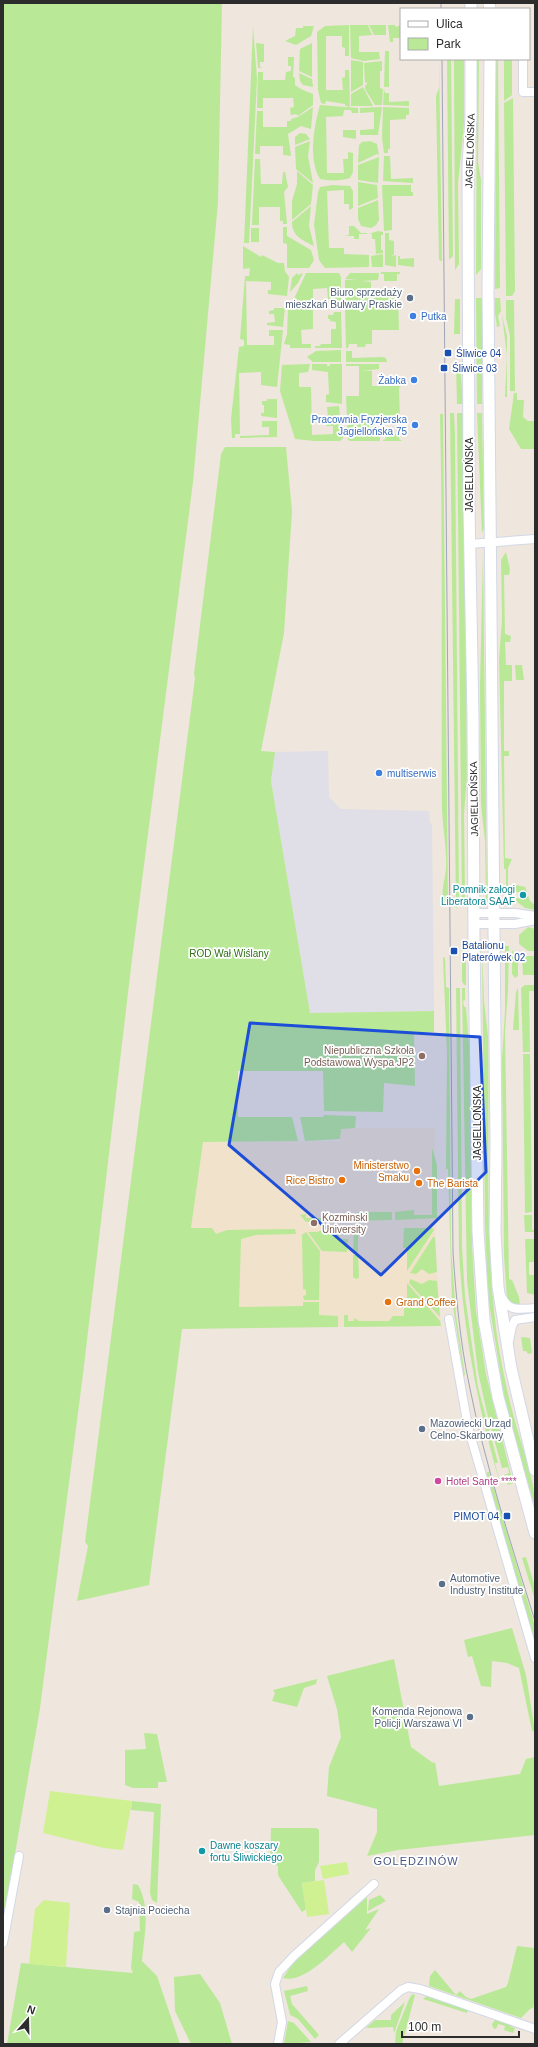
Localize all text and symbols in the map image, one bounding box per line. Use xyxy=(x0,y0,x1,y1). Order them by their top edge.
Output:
legend xyxy=(400,8,530,60)
text: Ulica xyxy=(436,17,463,31)
text: Park xyxy=(436,37,462,51)
street label: JAGIELLOŃSKA xyxy=(462,113,477,189)
place label: Biuro sprzedaży mieszkań Bulwary Praskie xyxy=(285,287,402,310)
marker: Biuro sprzedaży mieszkań Bulwary Praskie xyxy=(405,293,415,303)
marker: Putka xyxy=(408,311,418,321)
place label: Putka xyxy=(421,311,447,322)
place label: Śliwice 04 xyxy=(456,347,501,359)
marker: Śliwice 04 xyxy=(443,348,453,358)
place label: Śliwice 03 xyxy=(452,362,497,374)
marker: Śliwice 03 xyxy=(439,363,449,373)
place label: Żabka xyxy=(378,374,406,386)
marker: Żabka xyxy=(409,375,419,385)
place label: Pracownia Fryzjerska Jagiellońska 75 xyxy=(311,414,407,437)
marker: Pracownia Fryzjerska Jagiellońska 75 xyxy=(410,420,420,430)
street label: JAGIELLOŃSKA xyxy=(463,437,475,513)
street label: JAGIELLOŃSKA xyxy=(467,761,480,837)
marker: multiserwis xyxy=(374,768,384,778)
place label: multiserwis xyxy=(387,768,436,779)
place label: Pomnik załogi Liberatora SAAF xyxy=(441,884,515,907)
marker: Pomnik załogi Liberatora SAAF xyxy=(518,890,528,900)
place label: Batalionu Platerówek 02 xyxy=(462,940,526,963)
marker: Batalionu Platerówek 02 xyxy=(449,946,459,956)
park label: ROD Wał Wiślany xyxy=(189,948,269,959)
place label: Niepubliczna Szkoła Podstawowa Wyspa JP2 xyxy=(304,1045,414,1068)
marker: Niepubliczna Szkoła Podstawowa Wyspa JP2 xyxy=(417,1051,427,1061)
street label: JAGIELLOŃSKA xyxy=(471,1085,483,1161)
place label: Ministerstwo Smaku xyxy=(353,1160,409,1183)
marker: Ministerstwo Smaku xyxy=(412,1166,422,1176)
place label: Rice Bistro xyxy=(286,1175,334,1186)
marker: Rice Bistro xyxy=(337,1175,347,1185)
marker: The Barista xyxy=(414,1178,424,1188)
place label: The Barista xyxy=(427,1178,479,1189)
place label: Kozminski University xyxy=(322,1212,368,1235)
marker: Kozminski University xyxy=(309,1218,319,1228)
marker: Grand Coffee xyxy=(383,1297,393,1307)
place label: Grand Coffee xyxy=(396,1297,456,1308)
place label: Mazowiecki Urząd Celno-Skarbowy xyxy=(430,1418,511,1441)
marker: Mazowiecki Urząd Celno-Skarbowy xyxy=(417,1424,427,1434)
marker: Hotel Sante **** xyxy=(433,1476,443,1486)
place label: Hotel Sante **** xyxy=(446,1476,517,1487)
place label: PIMOT 04 xyxy=(454,1511,499,1522)
marker: PIMOT 04 xyxy=(502,1511,512,1521)
place label: Automotive Industry Institute xyxy=(450,1573,524,1596)
marker: Automotive Industry Institute xyxy=(437,1579,447,1589)
place label: Komenda Rejonowa Policji Warszawa VI xyxy=(372,1706,462,1729)
marker: Komenda Rejonowa Policji Warszawa VI xyxy=(465,1712,475,1722)
place label: Dawne koszary fortu Śliwickiego xyxy=(210,1840,283,1863)
marker: Dawne koszary fortu Śliwickiego xyxy=(197,1846,207,1856)
district label: GOLĘDZINÓW xyxy=(373,1855,459,1867)
marker: Stajnia Pociecha xyxy=(102,1905,112,1915)
place label: Stajnia Pociecha xyxy=(115,1905,190,1916)
north arrow xyxy=(8,1999,48,2039)
text: N xyxy=(26,2003,37,2017)
scale bar xyxy=(402,2013,519,2039)
text: 100 m xyxy=(408,2020,441,2034)

